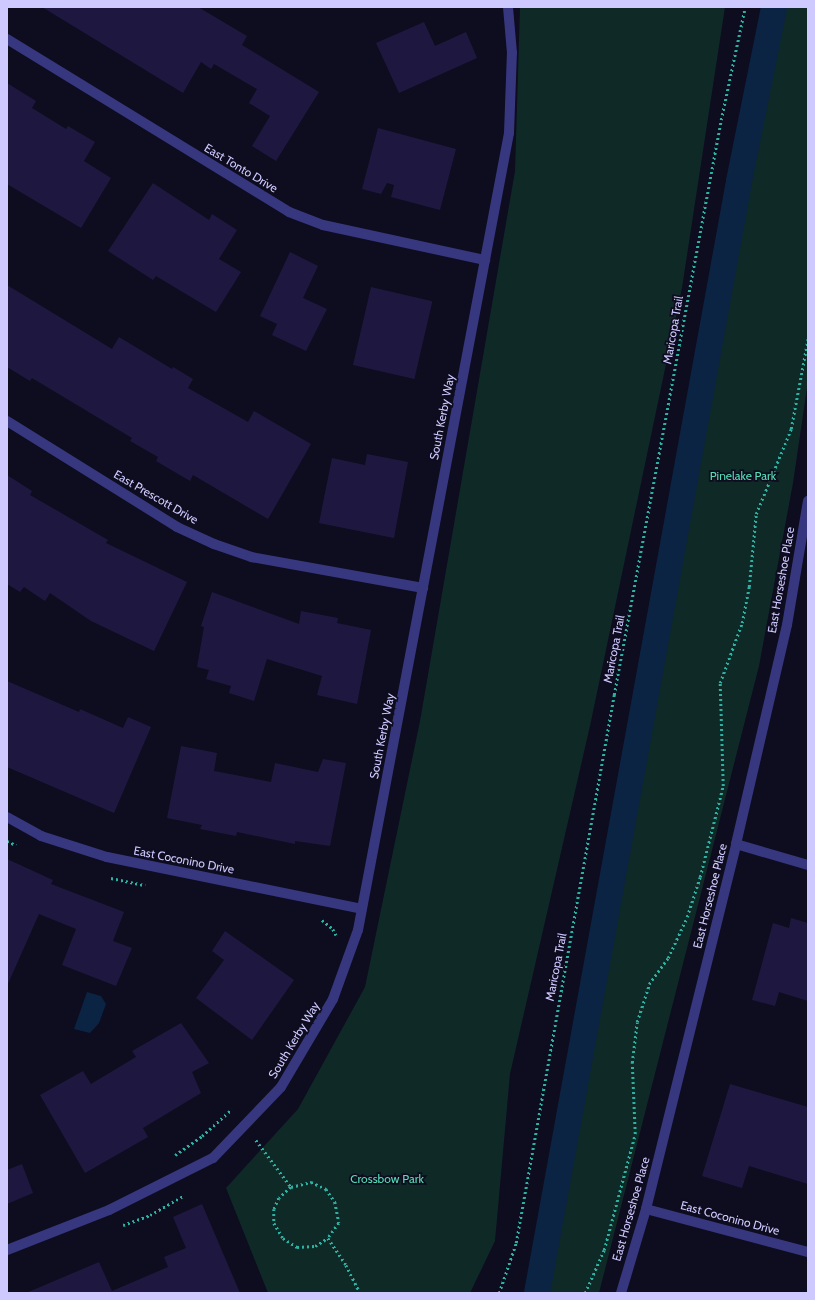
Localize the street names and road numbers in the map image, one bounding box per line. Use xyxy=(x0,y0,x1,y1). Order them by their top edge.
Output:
street label: East Tonto Drive xyxy=(202,140,280,196)
street label: Maricopa Trail xyxy=(660,295,686,365)
street label: South Kerby Way xyxy=(427,373,457,461)
street label: East Prescott Drive xyxy=(111,467,201,527)
street label: East Horseshoe Place xyxy=(765,526,797,634)
street label: Maricopa Trail xyxy=(600,614,628,684)
street label: South Kerby Way xyxy=(367,692,397,780)
street label: East Horseshoe Place xyxy=(690,842,730,950)
street label: East Coconino Drive xyxy=(133,843,235,877)
street label: Maricopa Trail xyxy=(542,932,570,1002)
street label: South Kerby Way xyxy=(265,999,323,1081)
street label: East Horseshoe Place xyxy=(609,1155,653,1263)
street label: East Coconino Drive xyxy=(679,1198,781,1238)

